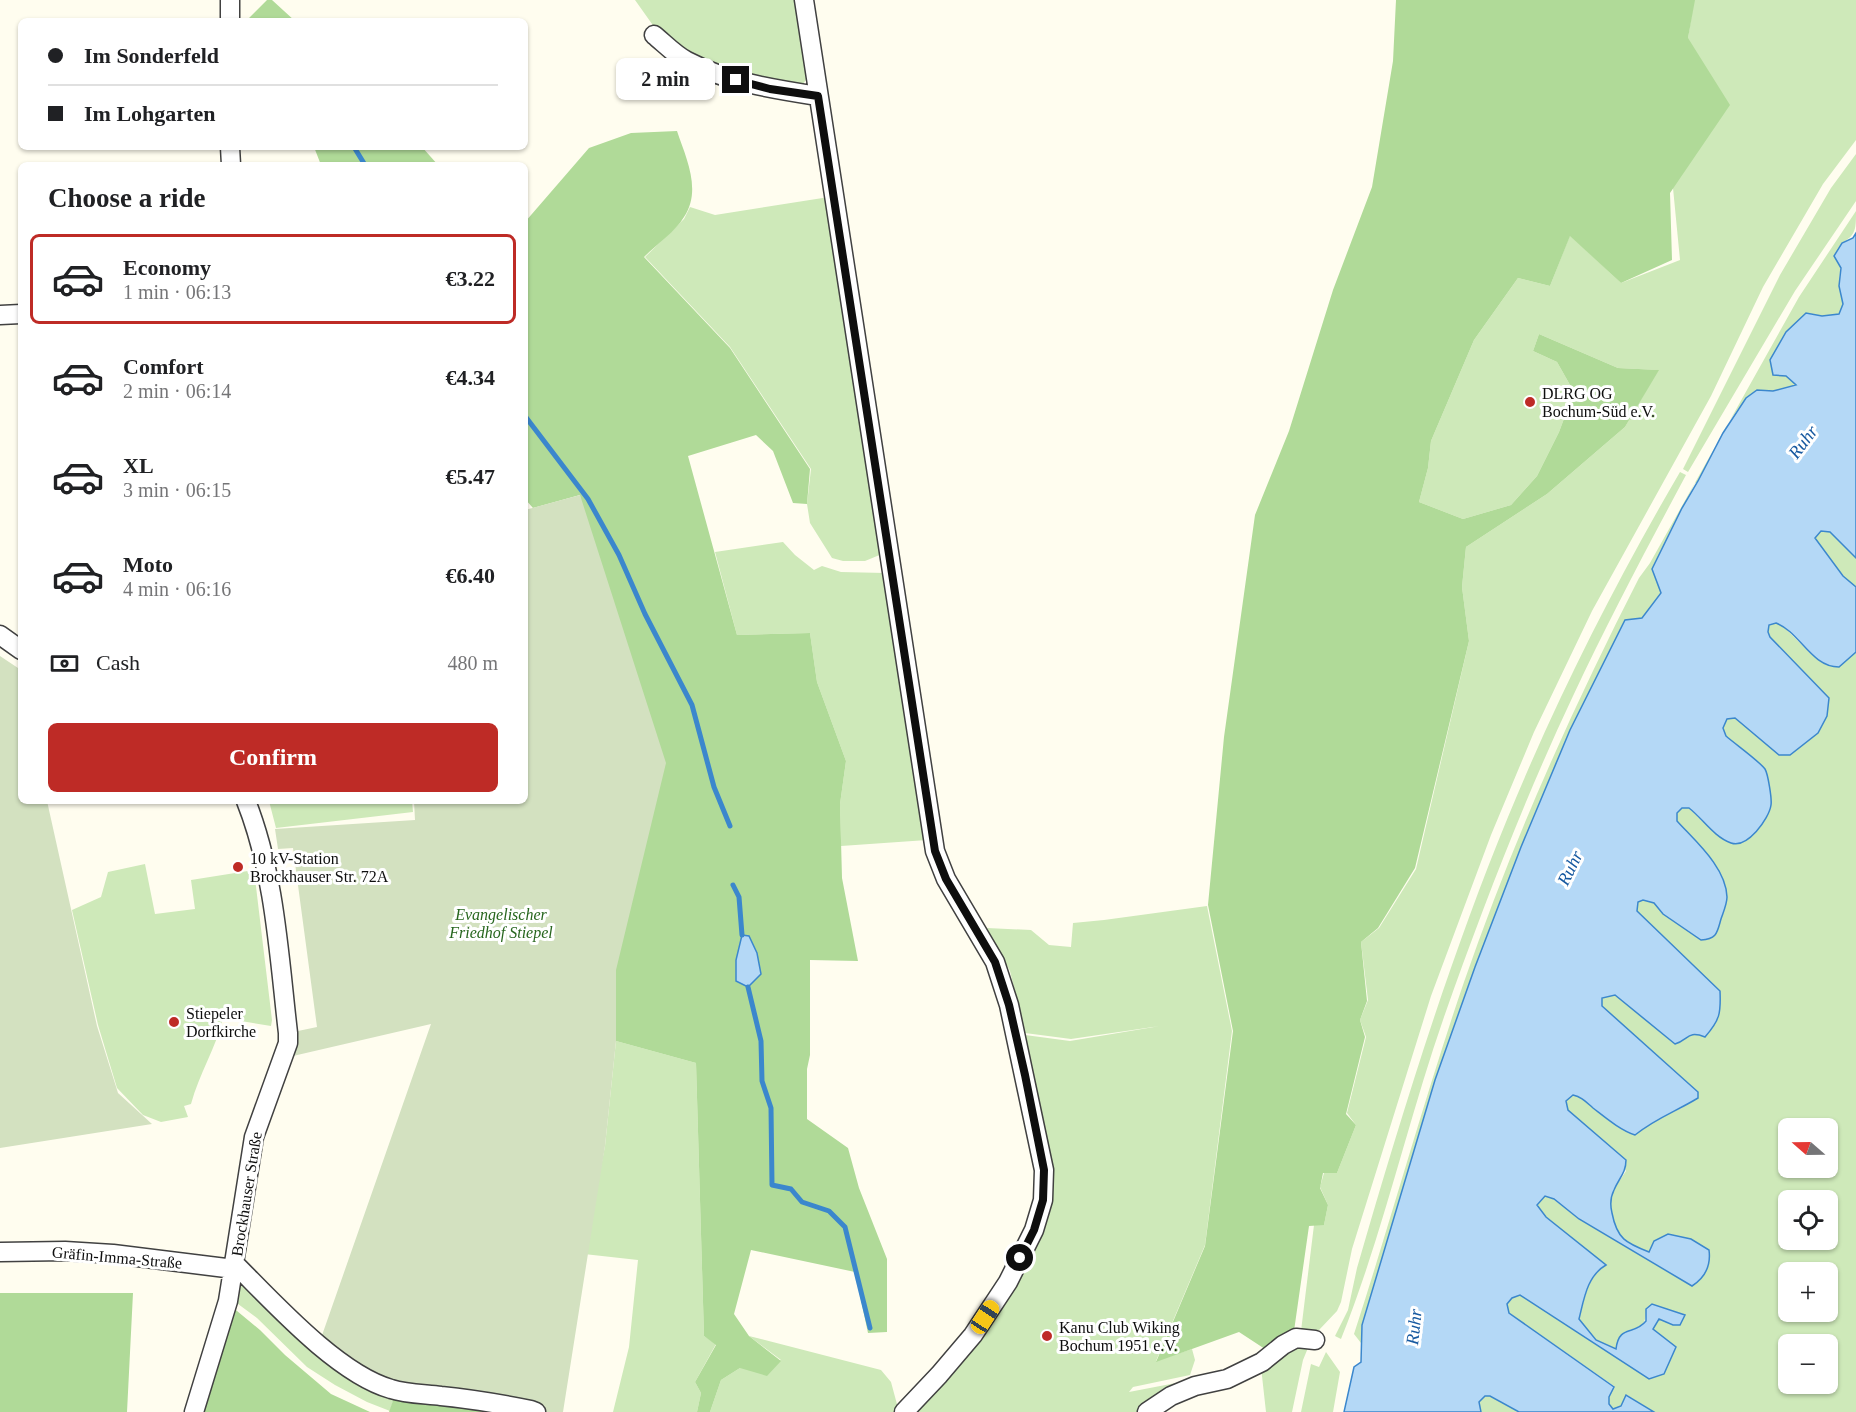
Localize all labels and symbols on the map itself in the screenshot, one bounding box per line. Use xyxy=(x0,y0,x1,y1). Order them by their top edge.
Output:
callout: 2 min xyxy=(616,59,715,101)
route end xyxy=(722,66,749,93)
place label: DLRG OG Bochum-Süd e.V. xyxy=(1542,385,1655,420)
marker: DLRG OG Bochum-Süd e.V. xyxy=(1523,395,1537,409)
water label: Ruhr xyxy=(1784,421,1822,463)
water label: Ruhr xyxy=(1553,847,1587,889)
place label: 10 kV-Station Brockhauser Str. 72A xyxy=(250,850,389,885)
marker: 10 kV-Station Brockhauser Str. 72A xyxy=(231,860,245,874)
park label: Evangelischer Friedhof Stiepel xyxy=(448,906,553,942)
place label: Stiepeler Dorfkirche xyxy=(186,1005,256,1040)
marker: Stiepeler Dorfkirche xyxy=(167,1015,181,1029)
north arrow xyxy=(1778,1118,1838,1178)
street label: Brockhauser Straße xyxy=(228,1131,265,1258)
street label: Gräfin-Imma-Straße xyxy=(51,1243,183,1272)
route start xyxy=(1006,1244,1033,1271)
car xyxy=(968,1297,1002,1337)
water label: Ruhr xyxy=(1402,1307,1426,1347)
place label: Kanu Club Wiking Bochum 1951 e.V. xyxy=(1059,1319,1180,1354)
marker: Kanu Club Wiking Bochum 1951 e.V. xyxy=(1040,1329,1054,1343)

